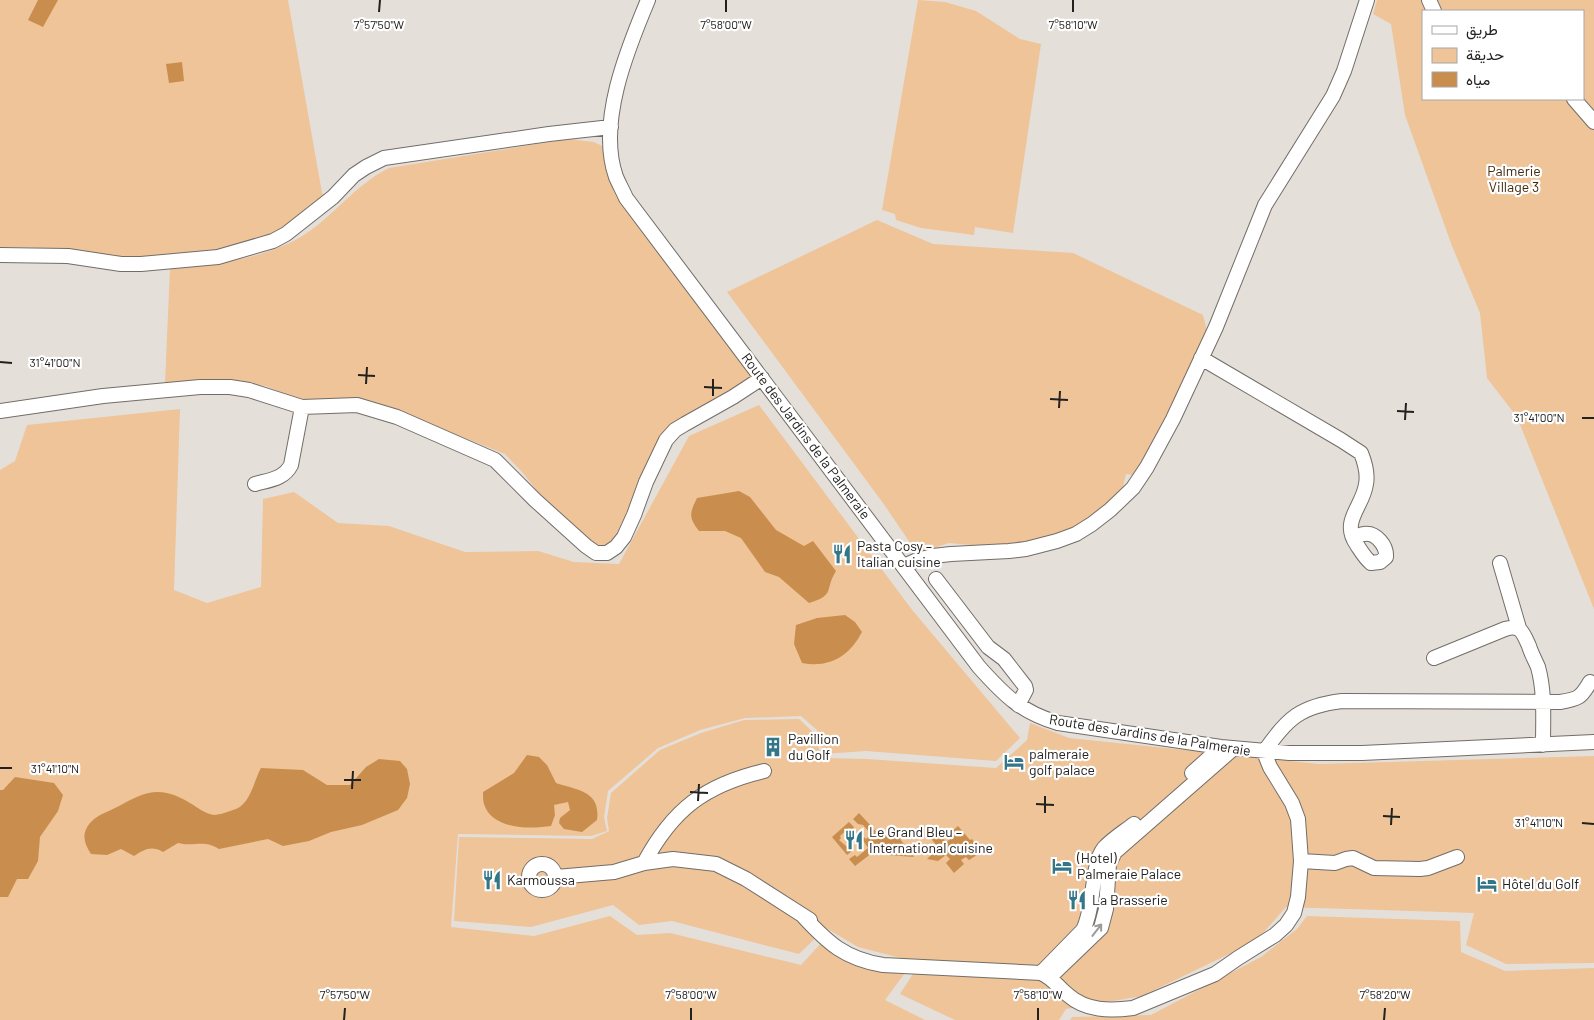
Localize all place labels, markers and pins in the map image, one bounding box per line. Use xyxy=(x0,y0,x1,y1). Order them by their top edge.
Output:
place label: Pasta Cosy – Italian cuisine xyxy=(857,537,941,570)
restaurant icon: Pasta Cosy – Italian cuisine xyxy=(831,543,853,565)
place label: Pavillion du Golf xyxy=(788,730,839,763)
building icon: Pavillion du Golf xyxy=(762,736,784,758)
place label: palmeraie golf palace xyxy=(1029,745,1095,778)
hotel icon: palmeraie golf palace xyxy=(1003,751,1025,773)
place label: Le Grand Bleu – International cuisine xyxy=(869,823,993,856)
restaurant icon: Le Grand Bleu – International cuisine xyxy=(843,829,865,851)
place label: (Hotel) Palmeraie Palace xyxy=(1076,849,1181,882)
hotel icon: (Hotel) Palmeraie Palace xyxy=(1051,855,1073,877)
restaurant icon: Karmoussa xyxy=(481,869,503,891)
place label: Karmoussa xyxy=(507,871,575,888)
hotel icon: Hôtel du Golf xyxy=(1476,873,1498,895)
place label: Hôtel du Golf xyxy=(1502,875,1579,892)
restaurant icon: La Brasserie xyxy=(1066,889,1088,911)
place label: La Brasserie xyxy=(1092,891,1168,908)

